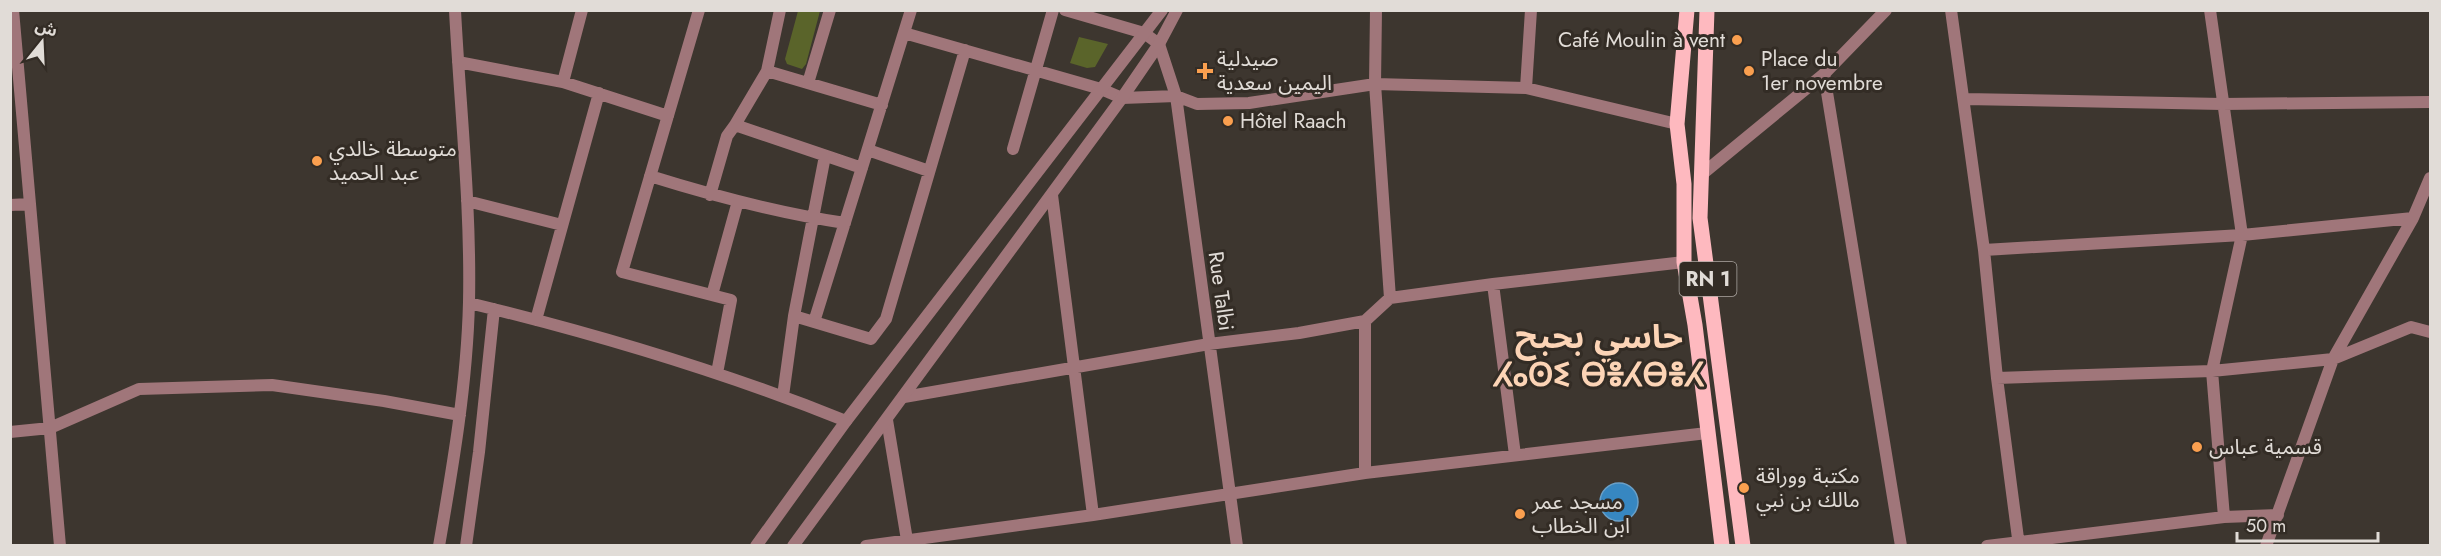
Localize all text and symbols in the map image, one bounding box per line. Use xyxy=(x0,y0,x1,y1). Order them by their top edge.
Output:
north arrow xyxy=(12,12,72,72)
text: ش xyxy=(33,14,61,43)
place label: Café Moulin à vent xyxy=(1558,25,1725,55)
marker: Café Moulin à vent xyxy=(1730,33,1744,47)
place label: صيدلية اليمين سعدية xyxy=(1217,44,1332,98)
place label: Place du 1er novembre xyxy=(1761,44,1883,98)
marker: صيدلية اليمين سعدية xyxy=(1198,64,1212,78)
marker: Place du 1er novembre xyxy=(1742,64,1756,78)
place label: Hôtel Raach xyxy=(1240,106,1347,136)
marker: Hôtel Raach xyxy=(1221,114,1235,128)
place label: متوسطة خالدي عبد الحميد xyxy=(329,134,457,188)
marker: متوسطة خالدي عبد الحميد xyxy=(310,154,324,168)
street label: Rue Talbi xyxy=(1201,249,1241,333)
road number: RN 1 xyxy=(1680,262,1736,296)
district label: حاسي بحبح ⵃⴰⵙⵉ ⴱⴻⵃⴱⴻⵃ xyxy=(1492,313,1705,398)
place label: قسمية عباس xyxy=(2209,432,2322,462)
marker: قسمية عباس xyxy=(2190,440,2204,454)
place label: مكتبة ووراقة مالك بن نبي xyxy=(1756,461,1860,516)
marker: مكتبة ووراقة مالك بن نبي xyxy=(1737,481,1751,495)
place label: مسجد عمر ابن الخطاب xyxy=(1531,487,1630,541)
scale bar xyxy=(2237,505,2378,543)
marker: مسجد عمر ابن الخطاب xyxy=(1513,507,1527,521)
text: 50 m xyxy=(2246,513,2286,539)

